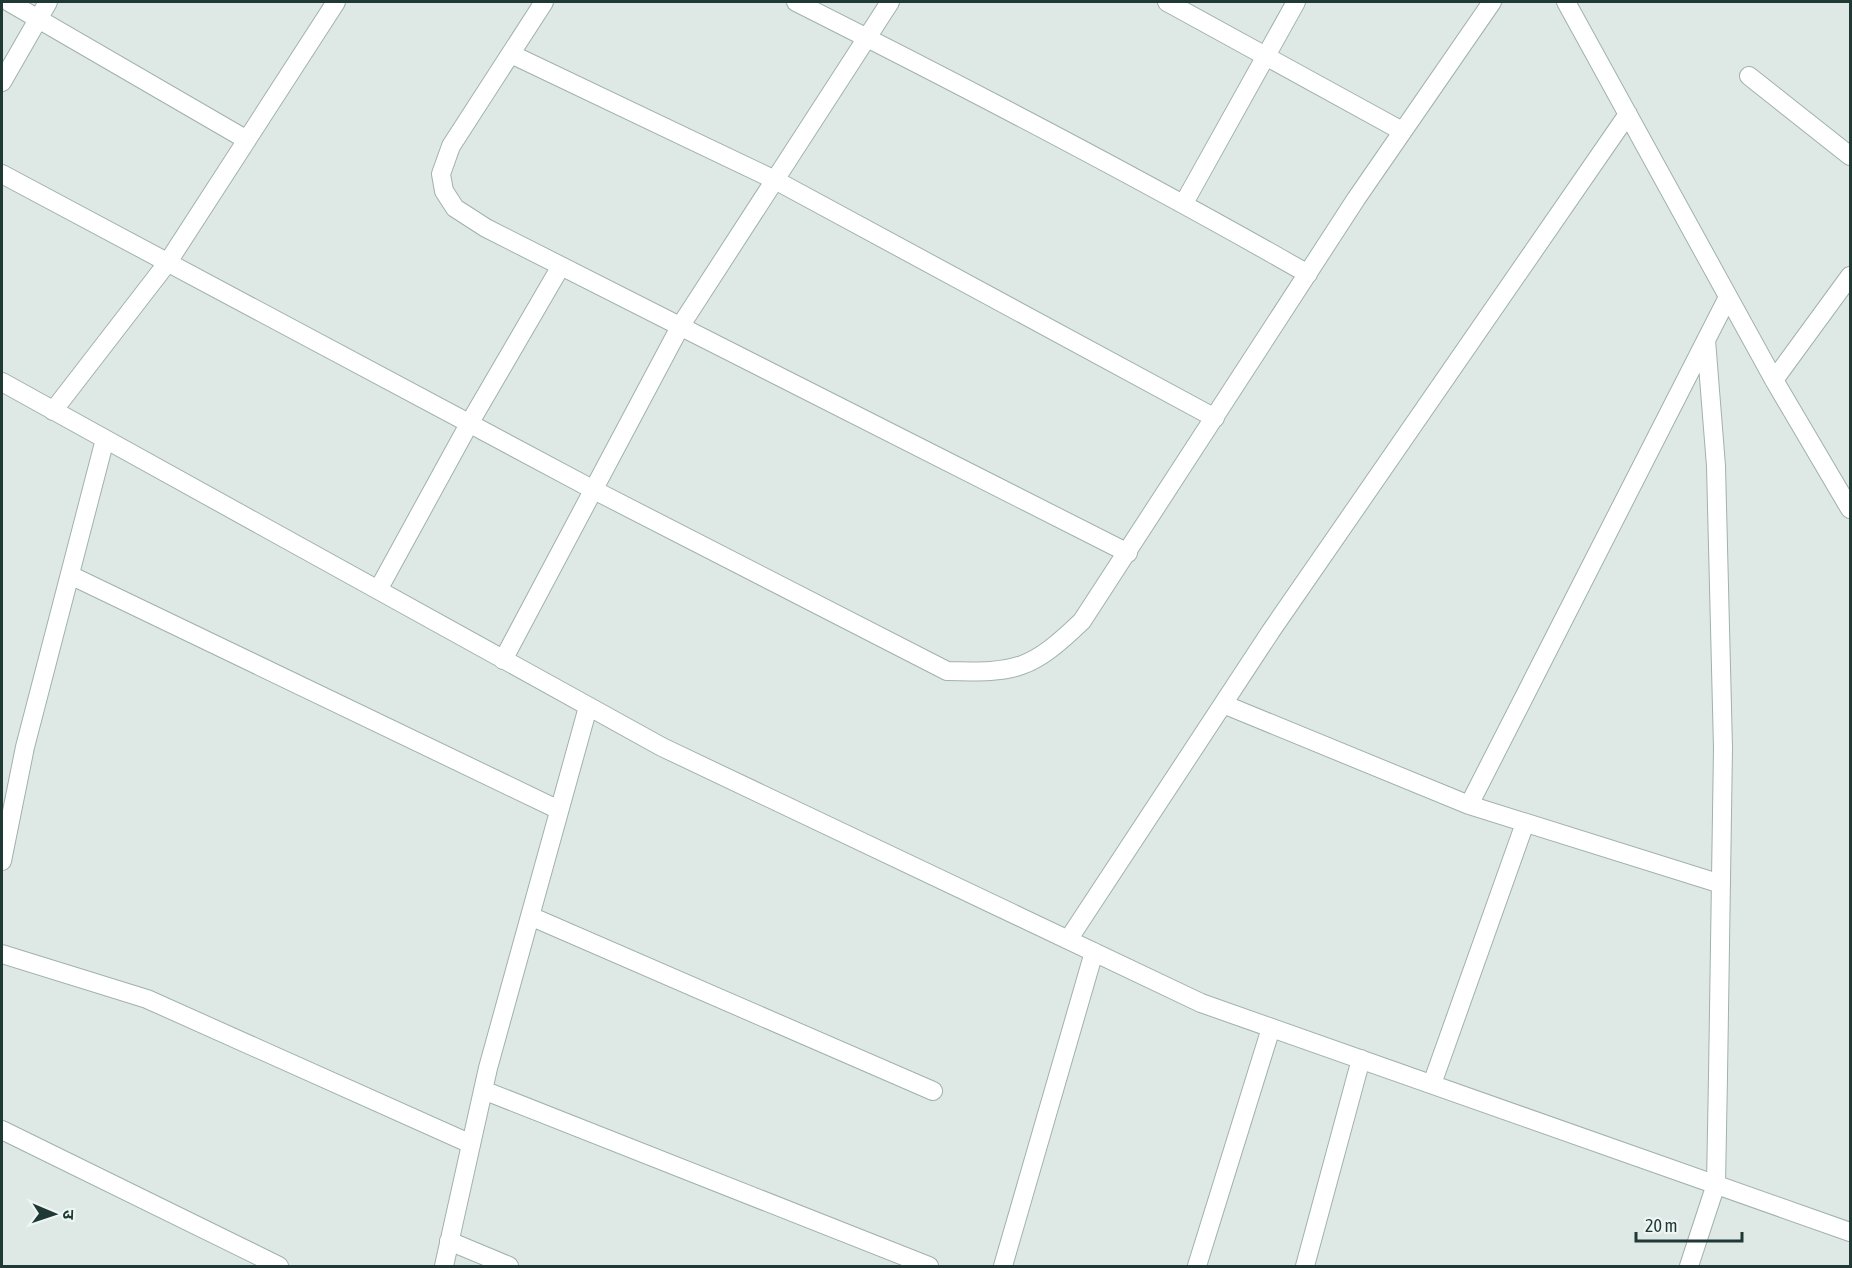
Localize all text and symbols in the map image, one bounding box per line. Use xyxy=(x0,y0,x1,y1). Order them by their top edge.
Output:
north arrow xyxy=(24,1184,84,1244)
scale bar xyxy=(1636,1205,1742,1243)
text: उ xyxy=(60,1210,78,1220)
text: 20 m xyxy=(1645,1215,1677,1236)

